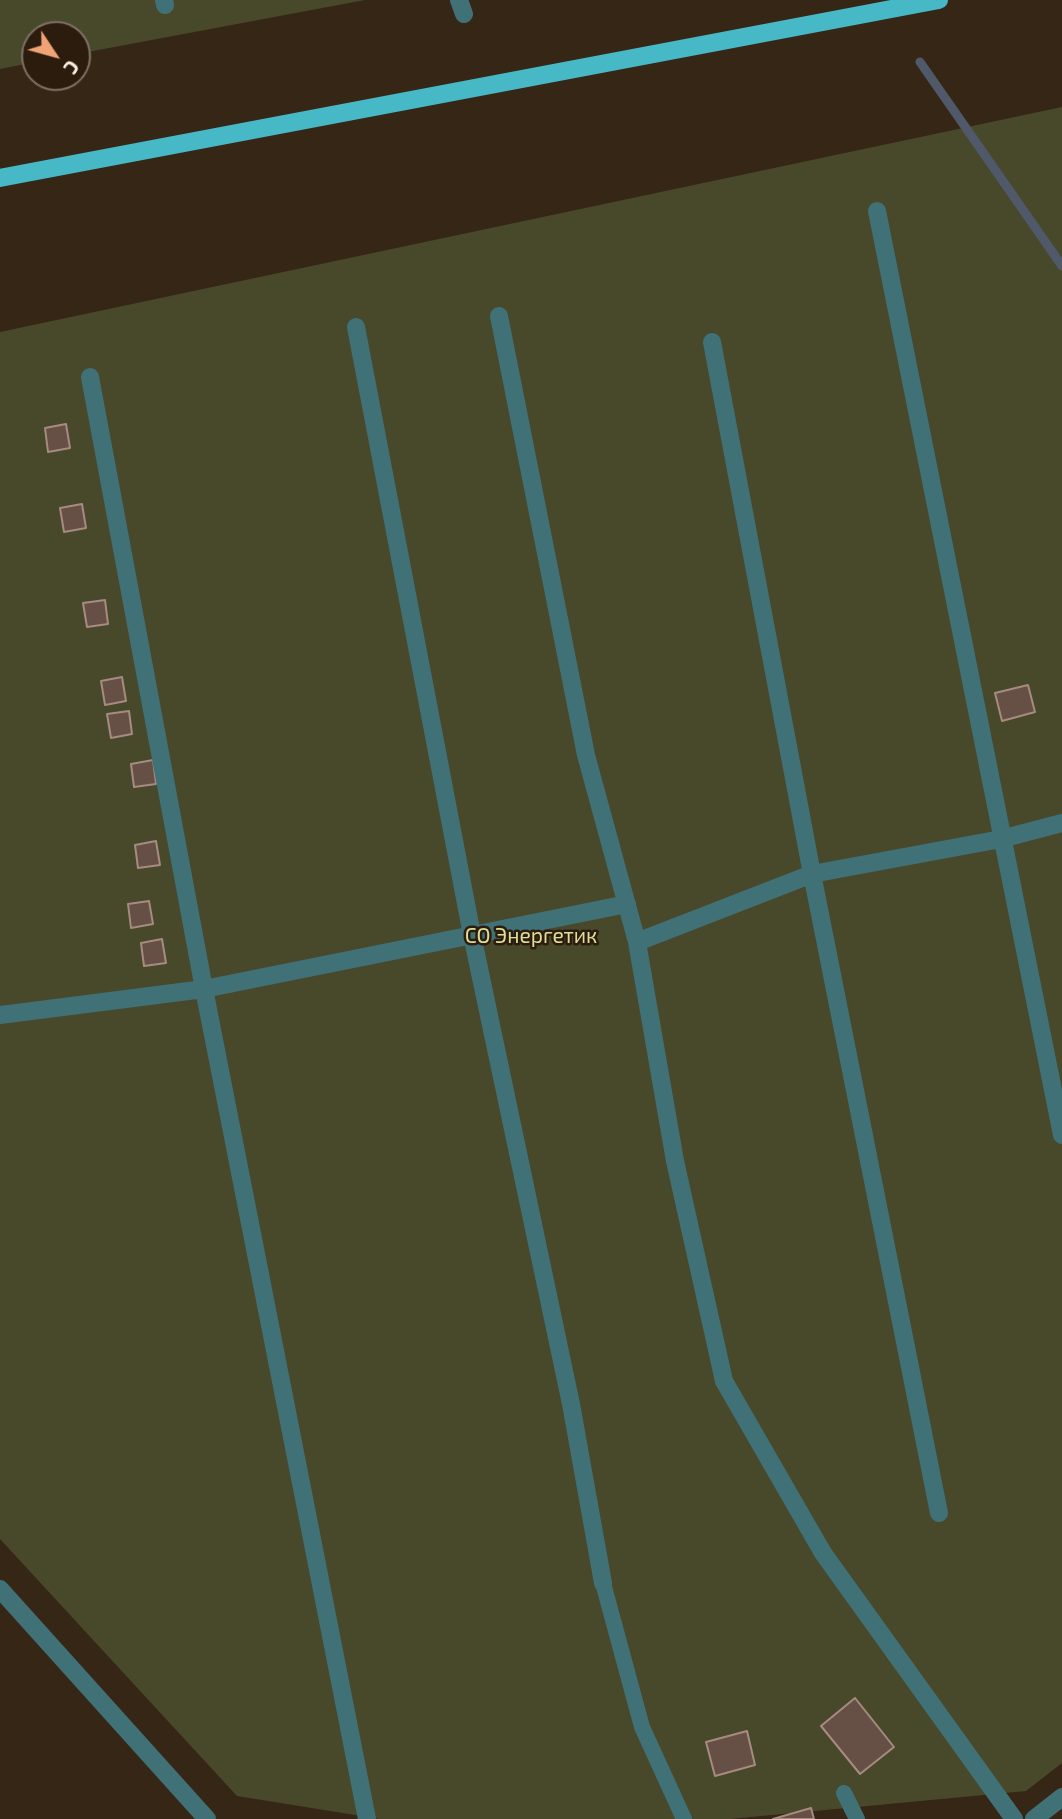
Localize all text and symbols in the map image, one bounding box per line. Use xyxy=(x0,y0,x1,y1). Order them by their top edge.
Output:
north arrow xyxy=(21,21,91,91)
text: С xyxy=(59,56,84,79)
park label: СО Энергетик xyxy=(465,923,597,949)

